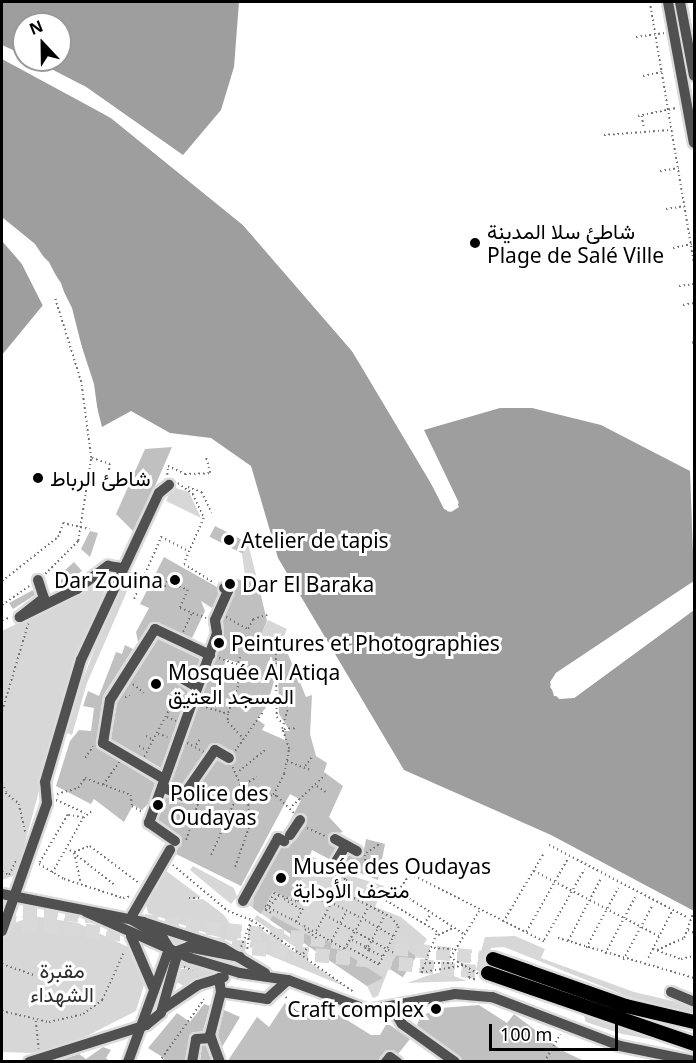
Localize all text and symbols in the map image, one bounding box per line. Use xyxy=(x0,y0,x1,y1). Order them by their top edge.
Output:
north arrow xyxy=(12,12,72,72)
text: N xyxy=(26,15,46,40)
place label: شاطئ سلا المدينة Plage de Salé Ville xyxy=(487,218,664,268)
marker: شاطئ سلا المدينة Plage de Salé Ville xyxy=(468,236,482,250)
place label: شاطئ الرباط xyxy=(50,465,151,491)
marker: شاطئ الرباط xyxy=(31,471,45,485)
place label: Atelier de tapis xyxy=(241,527,389,553)
marker: Atelier de tapis xyxy=(222,533,236,547)
place label: Dar Zouina xyxy=(54,567,163,593)
place label: Dar El Baraka xyxy=(242,571,374,597)
marker: Dar Zouina xyxy=(168,573,182,587)
marker: Dar El Baraka xyxy=(223,577,237,591)
place label: Peintures et Photographies xyxy=(231,630,500,656)
marker: Peintures et Photographies xyxy=(212,636,226,650)
place label: Mosquée Al Atiqa المسجد العتيق xyxy=(168,659,340,709)
marker: Mosquée Al Atiqa المسجد العتيق xyxy=(149,677,163,691)
place label: Police des Oudayas xyxy=(170,780,268,830)
marker: Police des Oudayas xyxy=(151,798,165,812)
place label: Musée des Oudayas متحف الأوداية xyxy=(293,853,491,903)
marker: Musée des Oudayas متحف الأوداية xyxy=(274,871,288,885)
park label: مقبرة الشهداء xyxy=(30,957,94,1007)
place label: Craft complex xyxy=(287,996,424,1022)
marker: Craft complex xyxy=(429,1002,443,1016)
scale bar xyxy=(492,1012,621,1050)
text: 100 m xyxy=(500,1022,552,1046)

